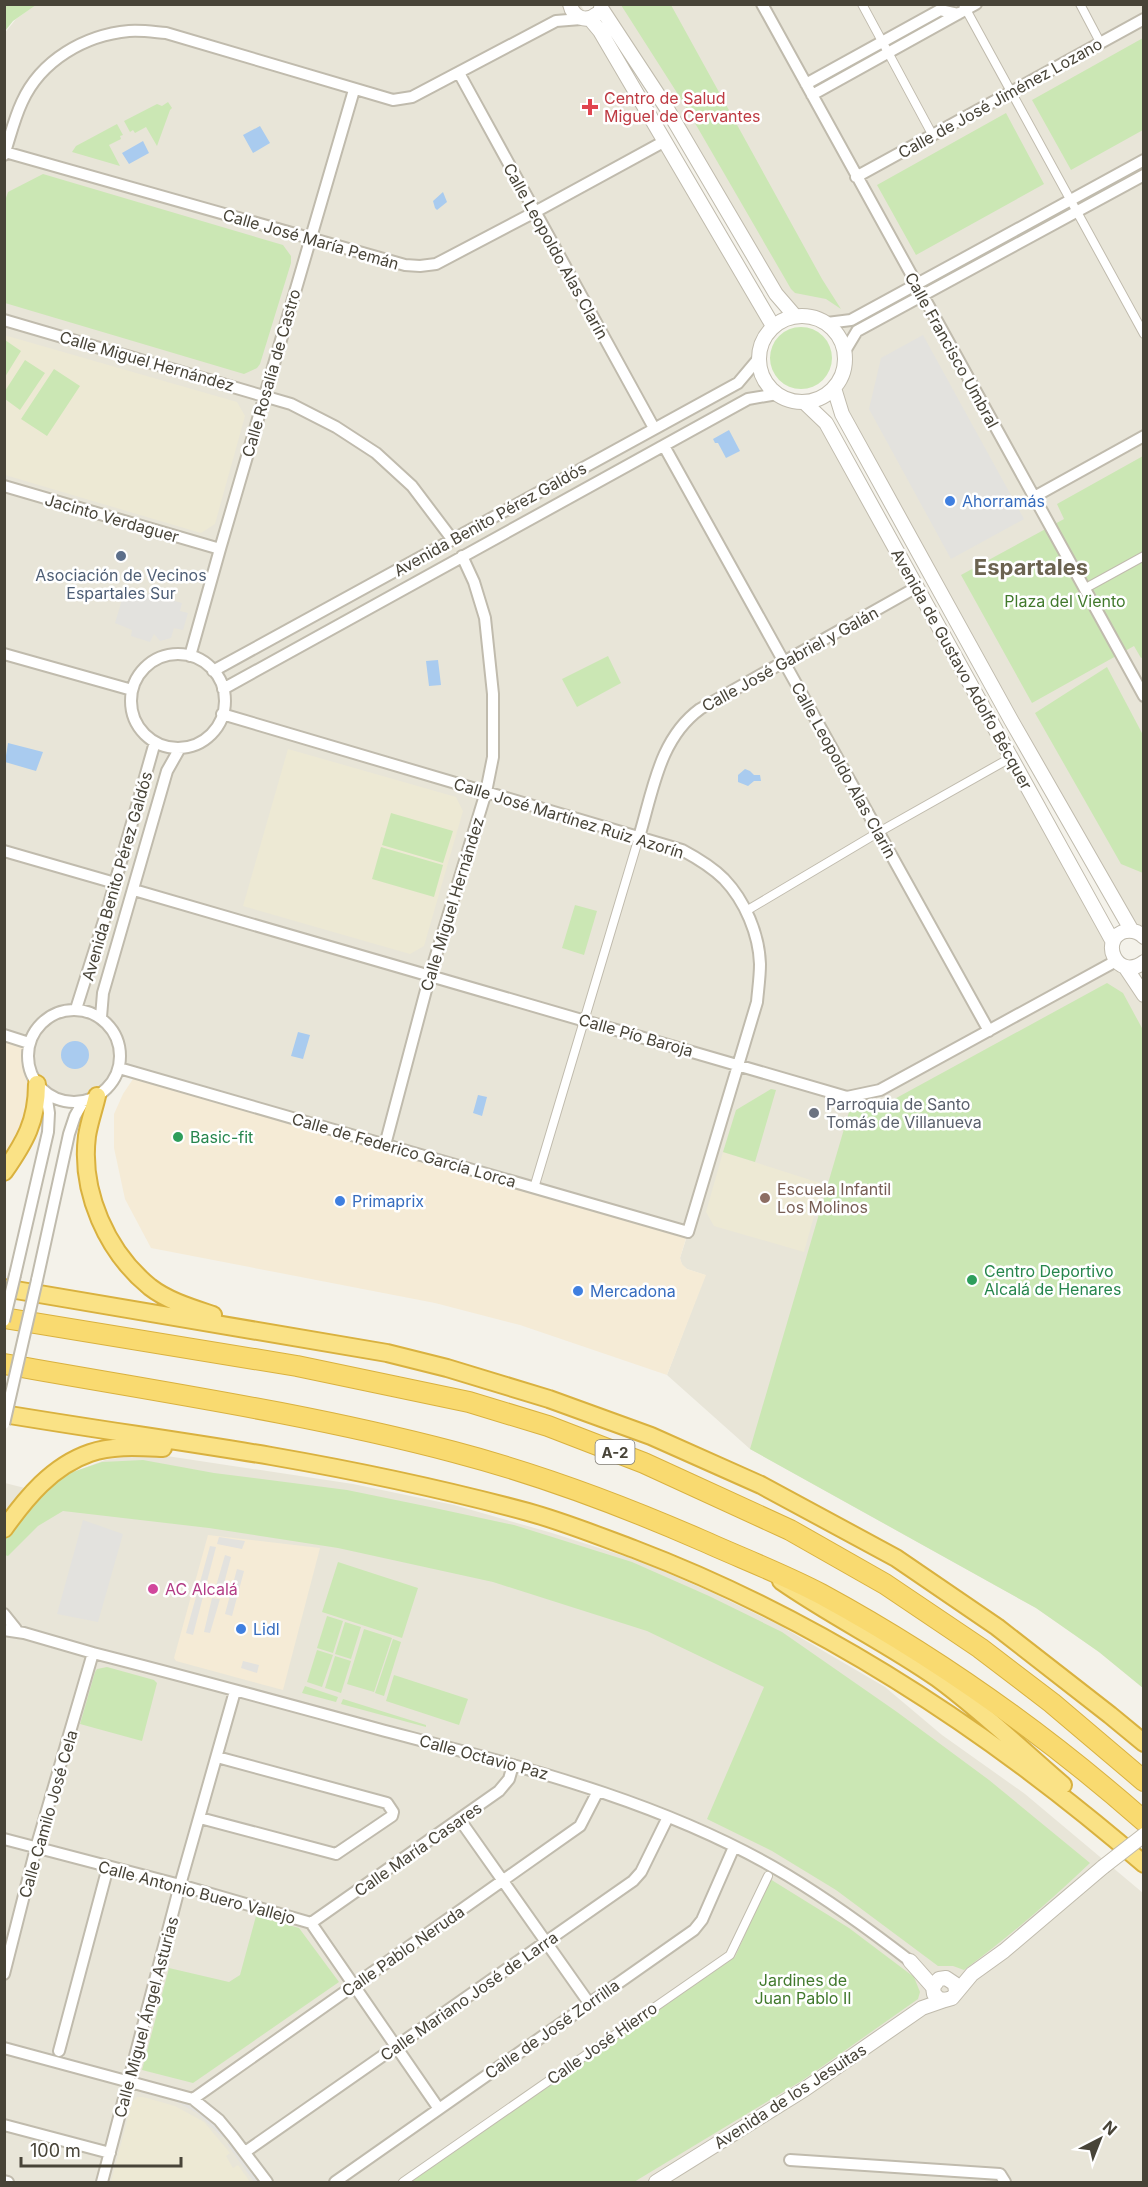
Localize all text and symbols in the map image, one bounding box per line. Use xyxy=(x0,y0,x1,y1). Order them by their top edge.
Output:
street label: Calle de José Jiménez Lozano xyxy=(894,33,1106,163)
place label: Centro de Salud Miguel de Cervantes xyxy=(604,88,760,126)
marker: Centro de Salud Miguel de Cervantes xyxy=(581,98,599,116)
street label: Calle Leopoldo Alas Clarín xyxy=(499,159,613,343)
street label: Calle José María Pemán xyxy=(221,204,401,274)
street label: Calle Francisco Umbral xyxy=(901,269,1003,431)
street label: Calle Rosalía de Castro xyxy=(237,287,305,459)
street label: Calle Miguel Hernández xyxy=(57,326,237,396)
street label: Avenida Benito Pérez Galdós xyxy=(390,458,590,580)
street label: Jacinto Verdaguer xyxy=(43,489,181,547)
place label: Ahorramás xyxy=(962,491,1045,511)
marker: Ahorramás xyxy=(943,494,957,508)
street label: Avenida de Gustavo Adolfo Bécquer xyxy=(887,545,1037,793)
marker: Asociación de Vecinos Espartales Sur xyxy=(114,549,128,563)
district label: Espartales xyxy=(974,554,1088,580)
place label: Asociación de Vecinos Espartales Sur xyxy=(35,565,207,603)
park label: Plaza del Viento xyxy=(1004,591,1126,611)
street label: Calle José Gabriel y Galán xyxy=(698,602,882,716)
street label: Calle Leopoldo Alas Clarín xyxy=(787,678,901,862)
street label: Avenida Benito Pérez Galdós xyxy=(77,769,157,983)
street label: Calle José Martínez Ruiz Azorín xyxy=(451,773,687,863)
street label: Calle Miguel Hernández xyxy=(416,815,488,993)
street label: Calle Pío Baroja xyxy=(576,1009,696,1061)
place label: Parroquia de Santo Tomás de Villanueva xyxy=(826,1094,982,1132)
marker: Parroquia de Santo Tomás de Villanueva xyxy=(807,1106,821,1120)
street label: Calle de Federico García Lorca xyxy=(290,1108,518,1192)
place label: Basic-fit xyxy=(190,1127,253,1147)
marker: Basic-fit xyxy=(171,1130,185,1144)
place label: Escuela Infantil Los Molinos xyxy=(777,1179,891,1217)
place label: Primaprix xyxy=(352,1191,424,1211)
marker: Escuela Infantil Los Molinos xyxy=(758,1191,772,1205)
marker: Primaprix xyxy=(333,1194,347,1208)
place label: Centro Deportivo Alcalá de Henares xyxy=(984,1261,1121,1299)
marker: Centro Deportivo Alcalá de Henares xyxy=(965,1273,979,1287)
place label: Mercadona xyxy=(590,1281,676,1301)
marker: Mercadona xyxy=(571,1284,585,1298)
road number: A-2 xyxy=(596,1440,634,1464)
place label: AC Alcalá xyxy=(165,1579,238,1599)
marker: AC Alcalá xyxy=(146,1582,160,1596)
place label: Lidl xyxy=(253,1619,280,1639)
marker: Lidl xyxy=(234,1622,248,1636)
street label: Calle Camilo José Cela xyxy=(14,1728,82,1900)
street label: Calle Octavio Paz xyxy=(417,1730,551,1784)
street label: Calle María Casares xyxy=(350,1798,486,1900)
street label: Calle Antonio Buero Vallejo xyxy=(96,1856,298,1928)
street label: Calle Pablo Neruda xyxy=(338,1901,468,2001)
street label: Calle Miguel Ángel Asturias xyxy=(110,1914,182,2120)
street label: Calle Mariano José de Larra xyxy=(376,1927,562,2065)
park label: Jardines de Juan Pablo II xyxy=(754,1970,852,2008)
street label: Calle de José Zorrilla xyxy=(481,1975,623,2083)
street label: Calle José Hierro xyxy=(543,1998,661,2088)
street label: Avenida de los Jesuitas xyxy=(710,2039,870,2153)
north arrow xyxy=(1070,2109,1130,2169)
text: N xyxy=(1099,2116,1121,2139)
scale bar xyxy=(21,2130,182,2168)
text: 100 m xyxy=(30,2140,81,2161)

